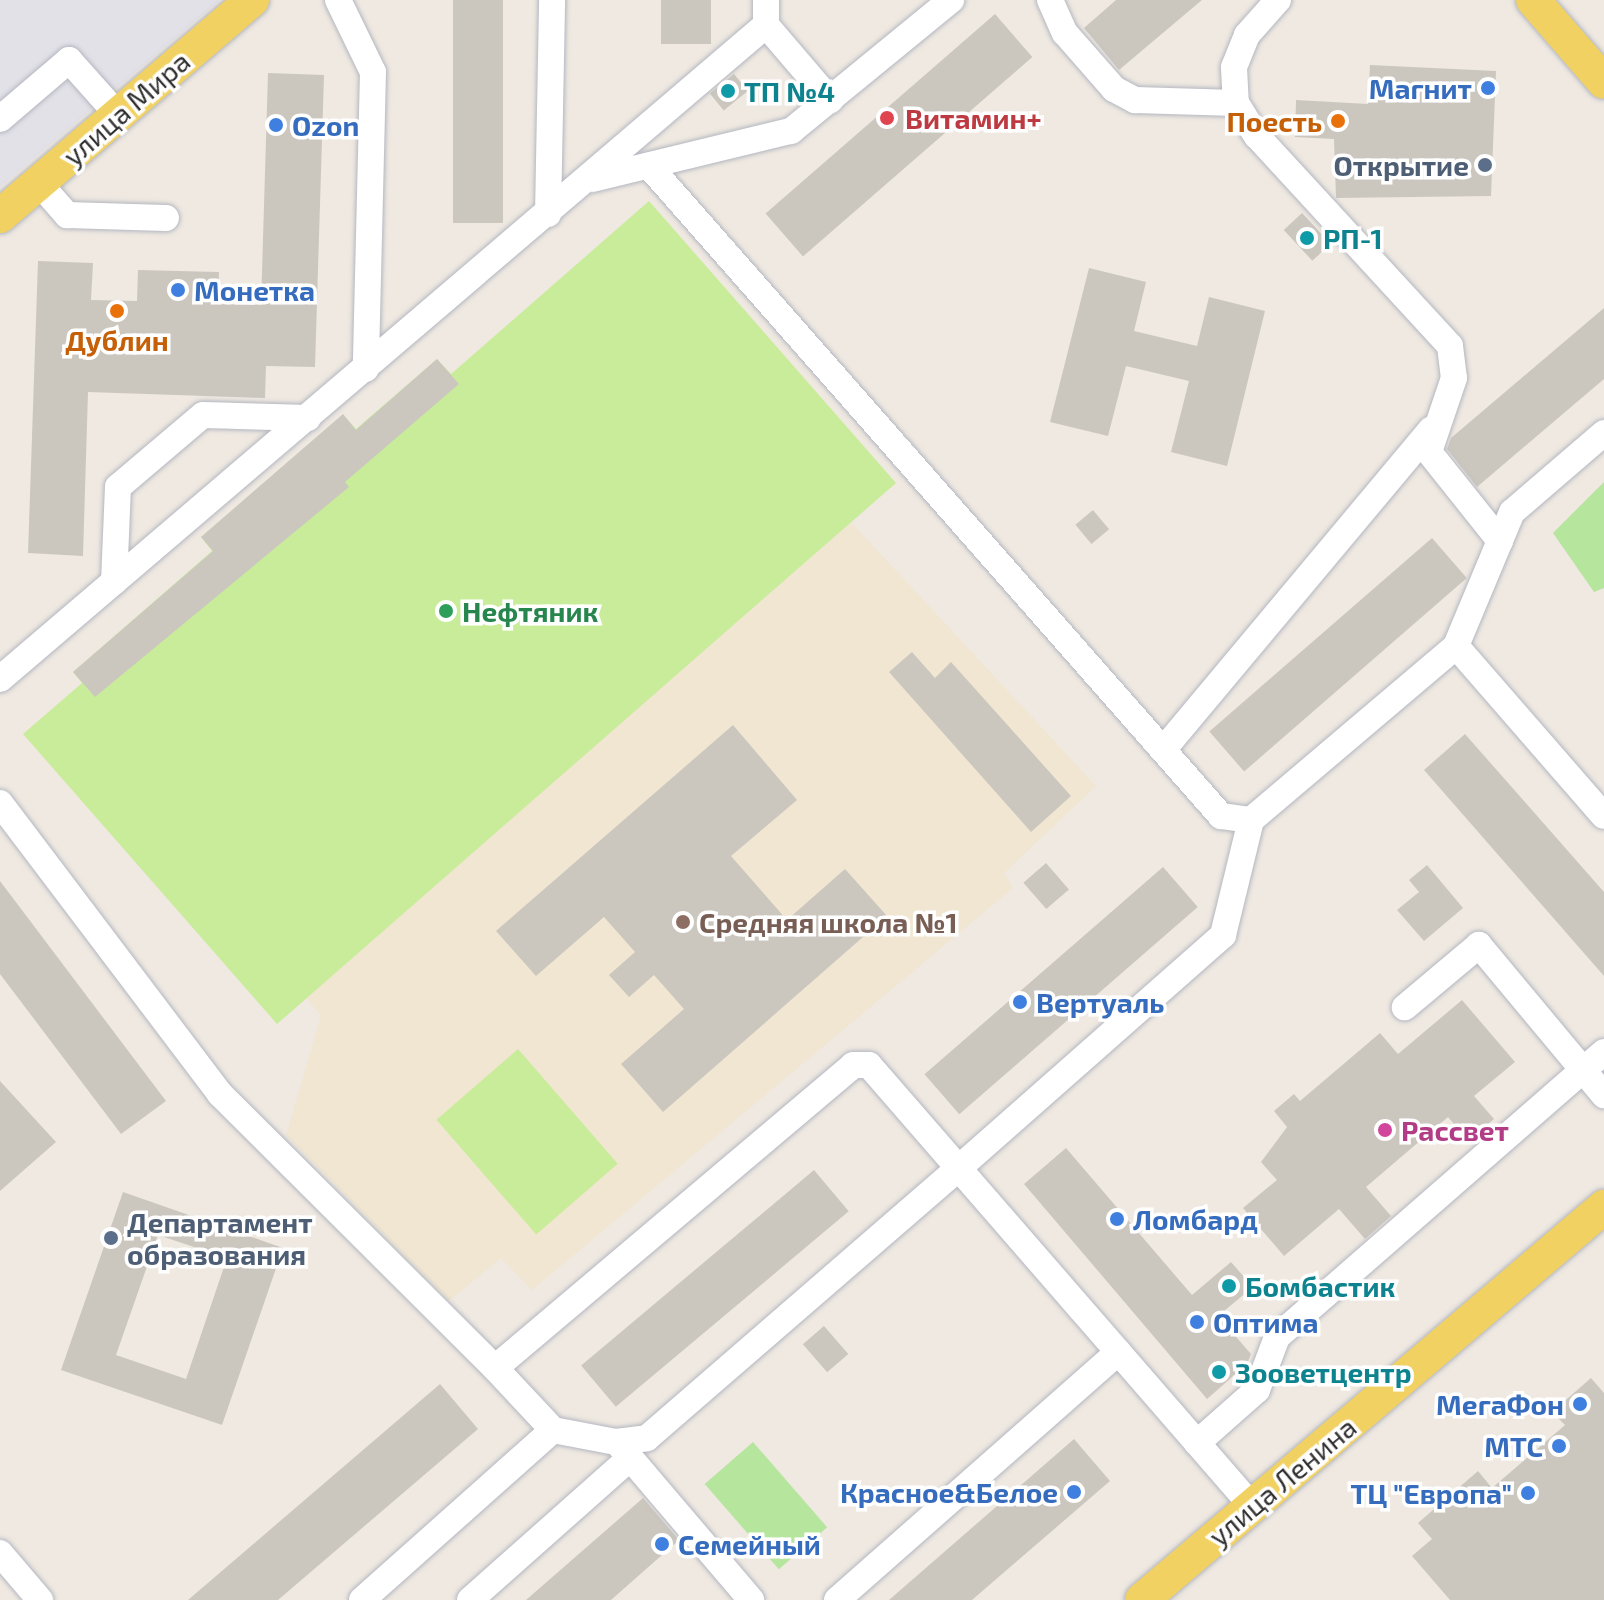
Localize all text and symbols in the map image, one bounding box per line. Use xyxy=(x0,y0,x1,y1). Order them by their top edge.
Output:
street label: улица Мира xyxy=(56,44,196,172)
place label: Магнит xyxy=(1369,71,1472,105)
place label: ТП №4 xyxy=(744,74,835,108)
marker: Магнит xyxy=(1479,79,1497,97)
marker: ТП №4 xyxy=(719,82,737,100)
place label: Витамин+ xyxy=(905,101,1042,135)
place label: Поесть xyxy=(1226,104,1322,138)
marker: Витамин+ xyxy=(876,107,898,129)
place label: Ozon xyxy=(292,108,359,142)
marker: Поесть xyxy=(1329,112,1347,130)
marker: Ozon xyxy=(267,116,285,134)
place label: Открытие xyxy=(1333,148,1469,182)
marker: Открытие xyxy=(1476,156,1494,174)
place label: РП-1 xyxy=(1323,221,1383,255)
marker: РП-1 xyxy=(1298,229,1316,247)
place label: Монетка xyxy=(194,273,315,307)
marker: Монетка xyxy=(169,281,187,299)
marker: Дублин xyxy=(108,302,126,320)
place label: Дублин xyxy=(65,323,169,357)
place label: Нефтяник xyxy=(462,594,598,628)
marker: Нефтяник xyxy=(437,602,455,620)
place label: Средняя школа №1 xyxy=(699,905,958,939)
marker: Средняя школа №1 xyxy=(674,913,692,931)
place label: Вертуаль xyxy=(1036,985,1164,1019)
marker: Вертуаль xyxy=(1011,993,1029,1011)
place label: Рассвет xyxy=(1401,1113,1509,1147)
marker: Рассвет xyxy=(1376,1121,1394,1139)
place label: Ломбард xyxy=(1133,1202,1258,1236)
place label: Департамент образования xyxy=(127,1205,313,1271)
marker: Ломбард xyxy=(1108,1210,1126,1228)
marker: Департамент образования xyxy=(102,1229,120,1247)
place label: Бомбастик xyxy=(1245,1269,1395,1303)
marker: Бомбастик xyxy=(1220,1277,1238,1295)
place label: Оптима xyxy=(1213,1305,1319,1339)
marker: Оптима xyxy=(1188,1313,1206,1331)
place label: Зооветцентр xyxy=(1235,1355,1412,1389)
marker: Зооветцентр xyxy=(1210,1363,1228,1381)
place label: МегаФон xyxy=(1436,1387,1564,1421)
marker: МегаФон xyxy=(1571,1395,1589,1413)
street label: улица Ленина xyxy=(1201,1410,1363,1552)
place label: МТС xyxy=(1484,1429,1543,1463)
marker: МТС xyxy=(1550,1437,1568,1455)
place label: Красное&Белое xyxy=(840,1475,1058,1509)
place label: ТЦ "Европа" xyxy=(1350,1476,1512,1510)
marker: Красное&Белое xyxy=(1065,1483,1083,1501)
marker: ТЦ "Европа" xyxy=(1519,1484,1537,1502)
place label: Семейный xyxy=(678,1527,821,1561)
marker: Семейный xyxy=(653,1535,671,1553)

